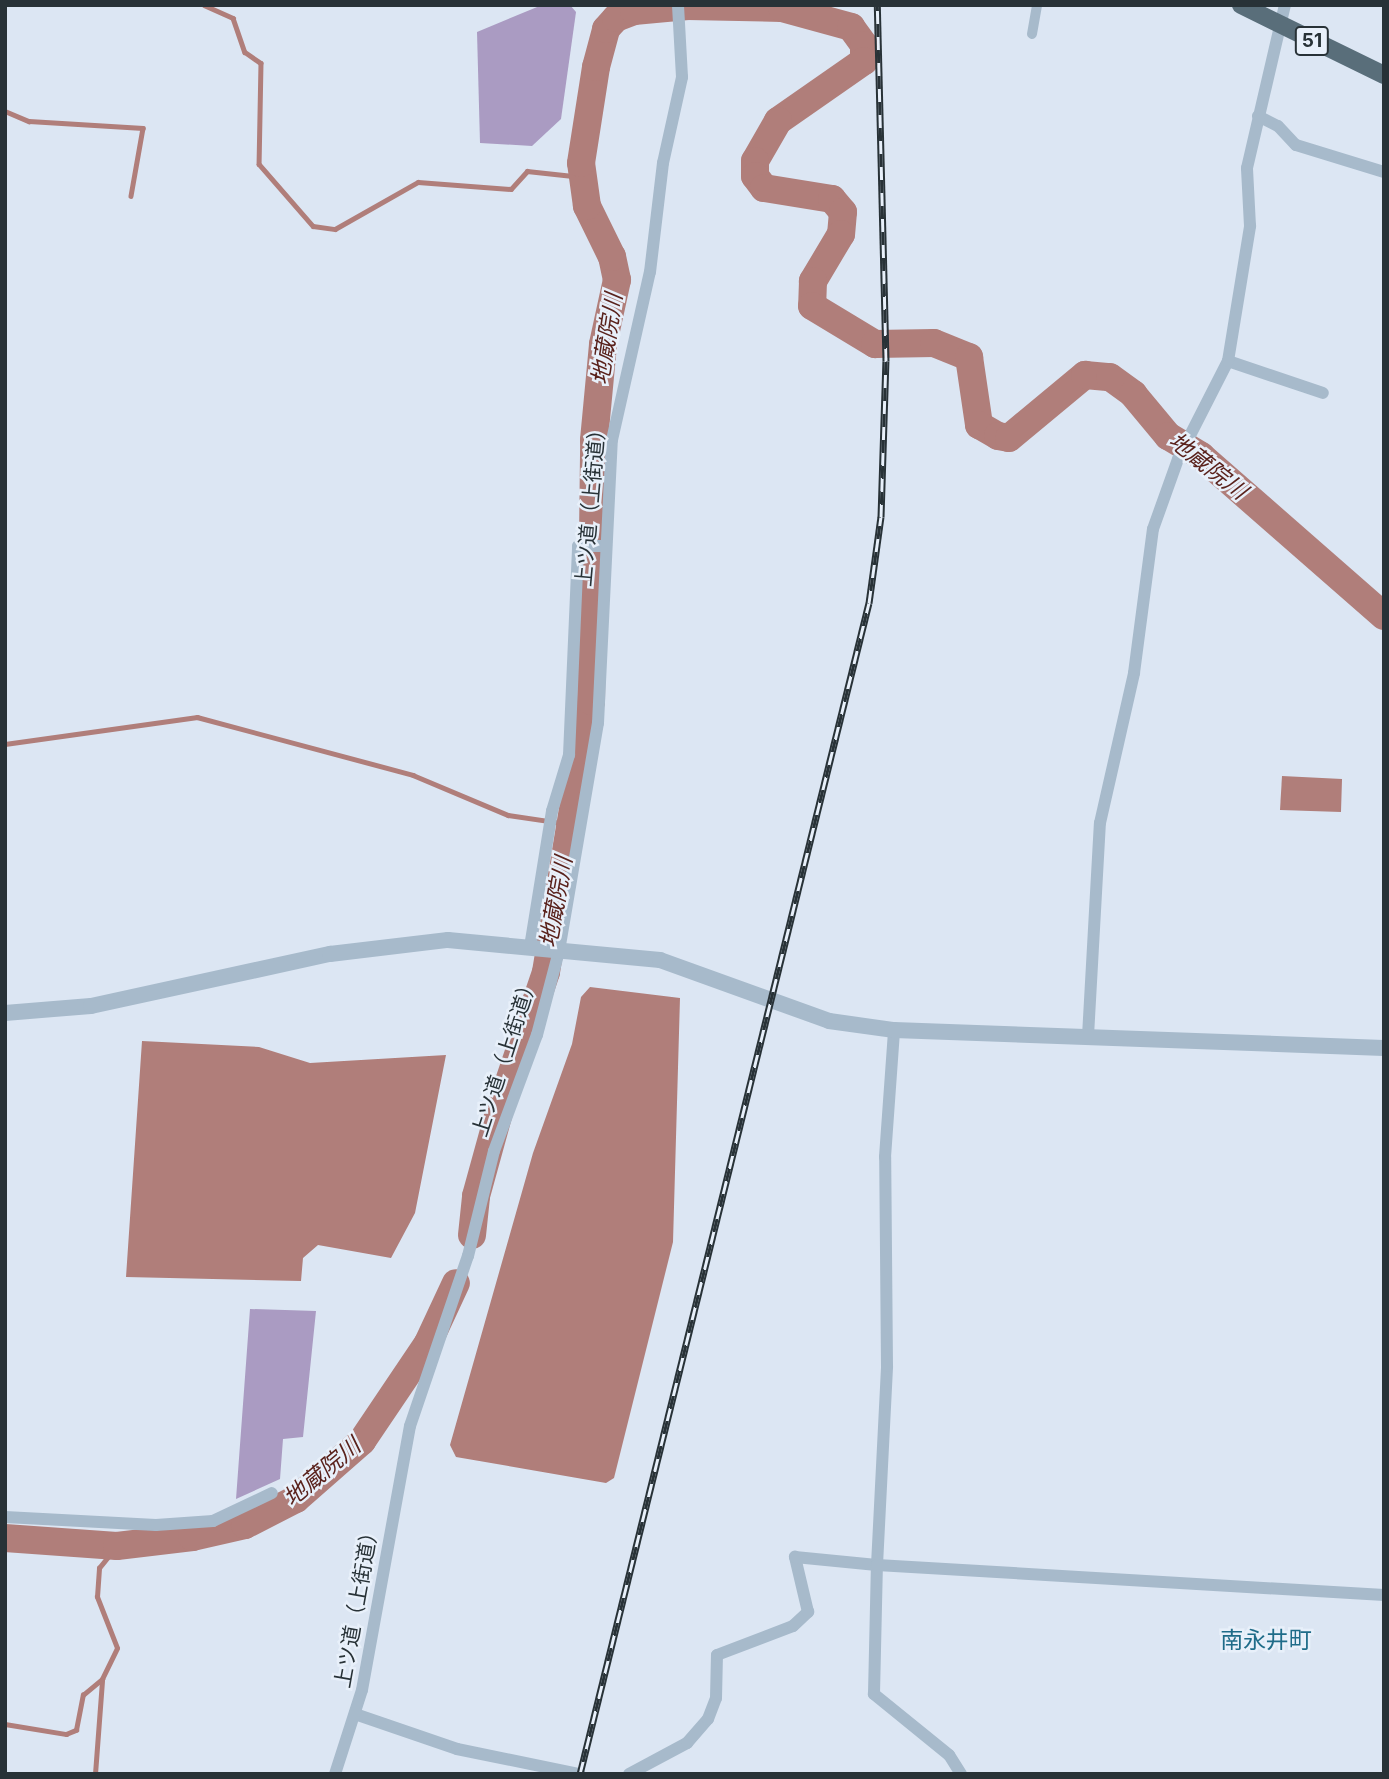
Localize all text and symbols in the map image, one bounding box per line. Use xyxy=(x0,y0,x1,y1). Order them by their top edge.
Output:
road number: 51 xyxy=(1294,25,1330,56)
water label: 地蔵院川 xyxy=(586,291,628,387)
street label: 上ツ道（上街道） xyxy=(571,418,611,588)
water label: 地蔵院川 xyxy=(1163,427,1253,505)
water label: 地蔵院川 xyxy=(534,854,578,950)
street label: 上ツ道（上街道） xyxy=(467,972,543,1140)
water label: 地蔵院川 xyxy=(278,1432,366,1512)
street label: 上ツ道（上街道） xyxy=(330,1520,384,1690)
district label: 南永井町 xyxy=(1220,1626,1312,1654)

